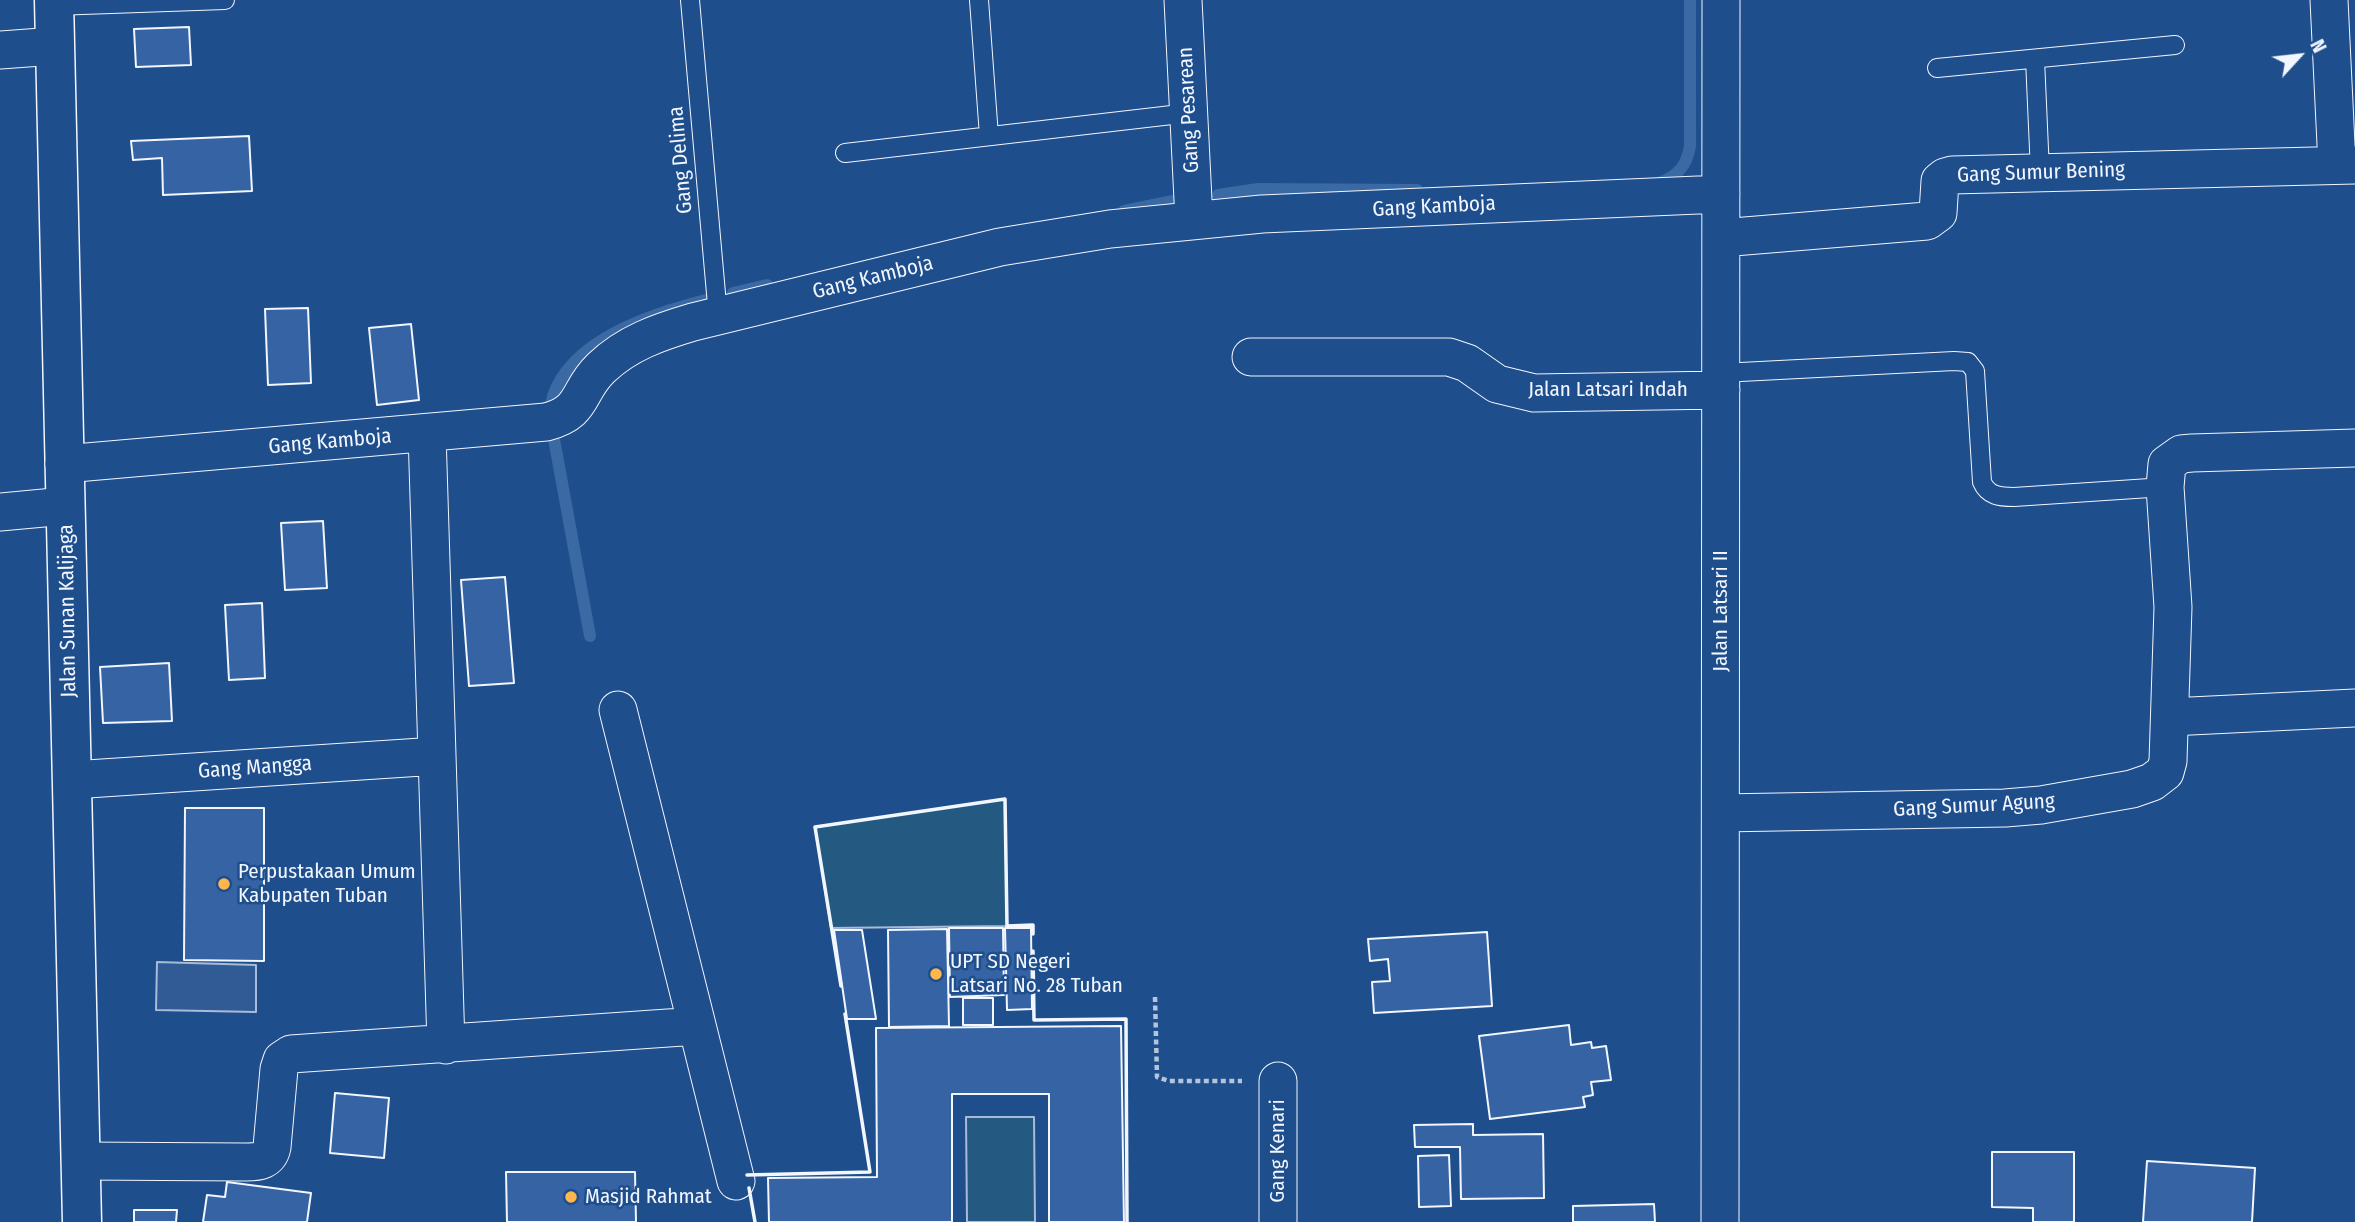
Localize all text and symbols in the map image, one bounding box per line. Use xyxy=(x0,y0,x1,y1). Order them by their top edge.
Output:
north arrow xyxy=(2264,21,2334,91)
text: N xyxy=(2305,36,2331,57)
street label: Gang Pesarean xyxy=(1173,46,1205,174)
street label: Gang Delima xyxy=(664,105,698,215)
street label: Gang Sumur Bening xyxy=(1957,157,2125,189)
street label: Gang Kamboja xyxy=(1372,191,1496,223)
street label: Gang Kamboja xyxy=(810,251,936,305)
street label: Jalan Latsari Indah xyxy=(1528,377,1688,403)
street label: Gang Kamboja xyxy=(267,424,393,460)
street label: Jalan Sunan Kalijaga xyxy=(54,524,82,698)
street label: Jalan Latsari II xyxy=(1708,550,1734,672)
street label: Gang Mangga xyxy=(197,751,313,785)
street label: Gang Sumur Agung xyxy=(1893,789,2055,823)
place label: Perpustakaan Umum Kabupaten Tuban xyxy=(238,859,416,909)
marker: Perpustakaan Umum Kabupaten Tuban xyxy=(216,876,232,892)
place label: UPT SD Negeri Latsari No. 28 Tuban xyxy=(950,949,1123,999)
marker: UPT SD Negeri Latsari No. 28 Tuban xyxy=(928,966,944,982)
street label: Gang Kenari xyxy=(1265,1099,1291,1203)
place label: Masjid Rahmat xyxy=(585,1184,712,1210)
marker: Masjid Rahmat xyxy=(563,1189,579,1205)

